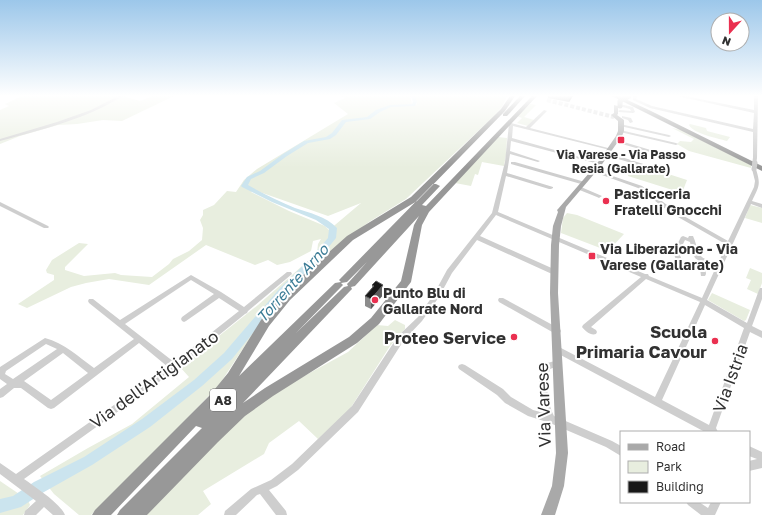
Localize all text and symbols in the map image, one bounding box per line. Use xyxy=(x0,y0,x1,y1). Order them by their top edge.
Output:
north arrow xyxy=(710,12,750,52)
text: N xyxy=(720,34,732,49)
marker: Via Varese - Via Passo Resia (Gallarate) xyxy=(616,135,626,145)
place label: Via Varese - Via Passo Resia (Gallarate) xyxy=(556,147,686,176)
place label: Pasticceria Fratelli Gnocchi xyxy=(614,185,722,218)
marker: Pasticceria Fratelli Gnocchi xyxy=(601,196,611,206)
water label: Torrente Arno xyxy=(252,240,332,326)
place label: Via Liberazione - Via Varese (Gallarate) xyxy=(600,240,738,273)
marker: Via Liberazione - Via Varese (Gallarate) xyxy=(587,251,597,261)
place label: Punto Blu di Gallarate Nord xyxy=(383,284,483,317)
marker: Punto Blu di Gallarate Nord xyxy=(370,295,380,305)
place label: Scuola Primaria Cavour xyxy=(576,321,707,362)
street label: Via dell'Artigianato xyxy=(86,325,222,433)
place label: Proteo Service xyxy=(384,327,506,348)
marker: Proteo Service xyxy=(509,332,519,342)
marker: Scuola Primaria Cavour xyxy=(710,336,720,346)
street label: Via Istria xyxy=(708,341,752,415)
street label: Via Varese xyxy=(531,362,555,448)
road number: A8 xyxy=(210,389,236,411)
legend xyxy=(620,431,750,503)
text: Road xyxy=(656,439,685,454)
text: Park xyxy=(656,459,682,474)
text: Building xyxy=(656,479,704,494)

